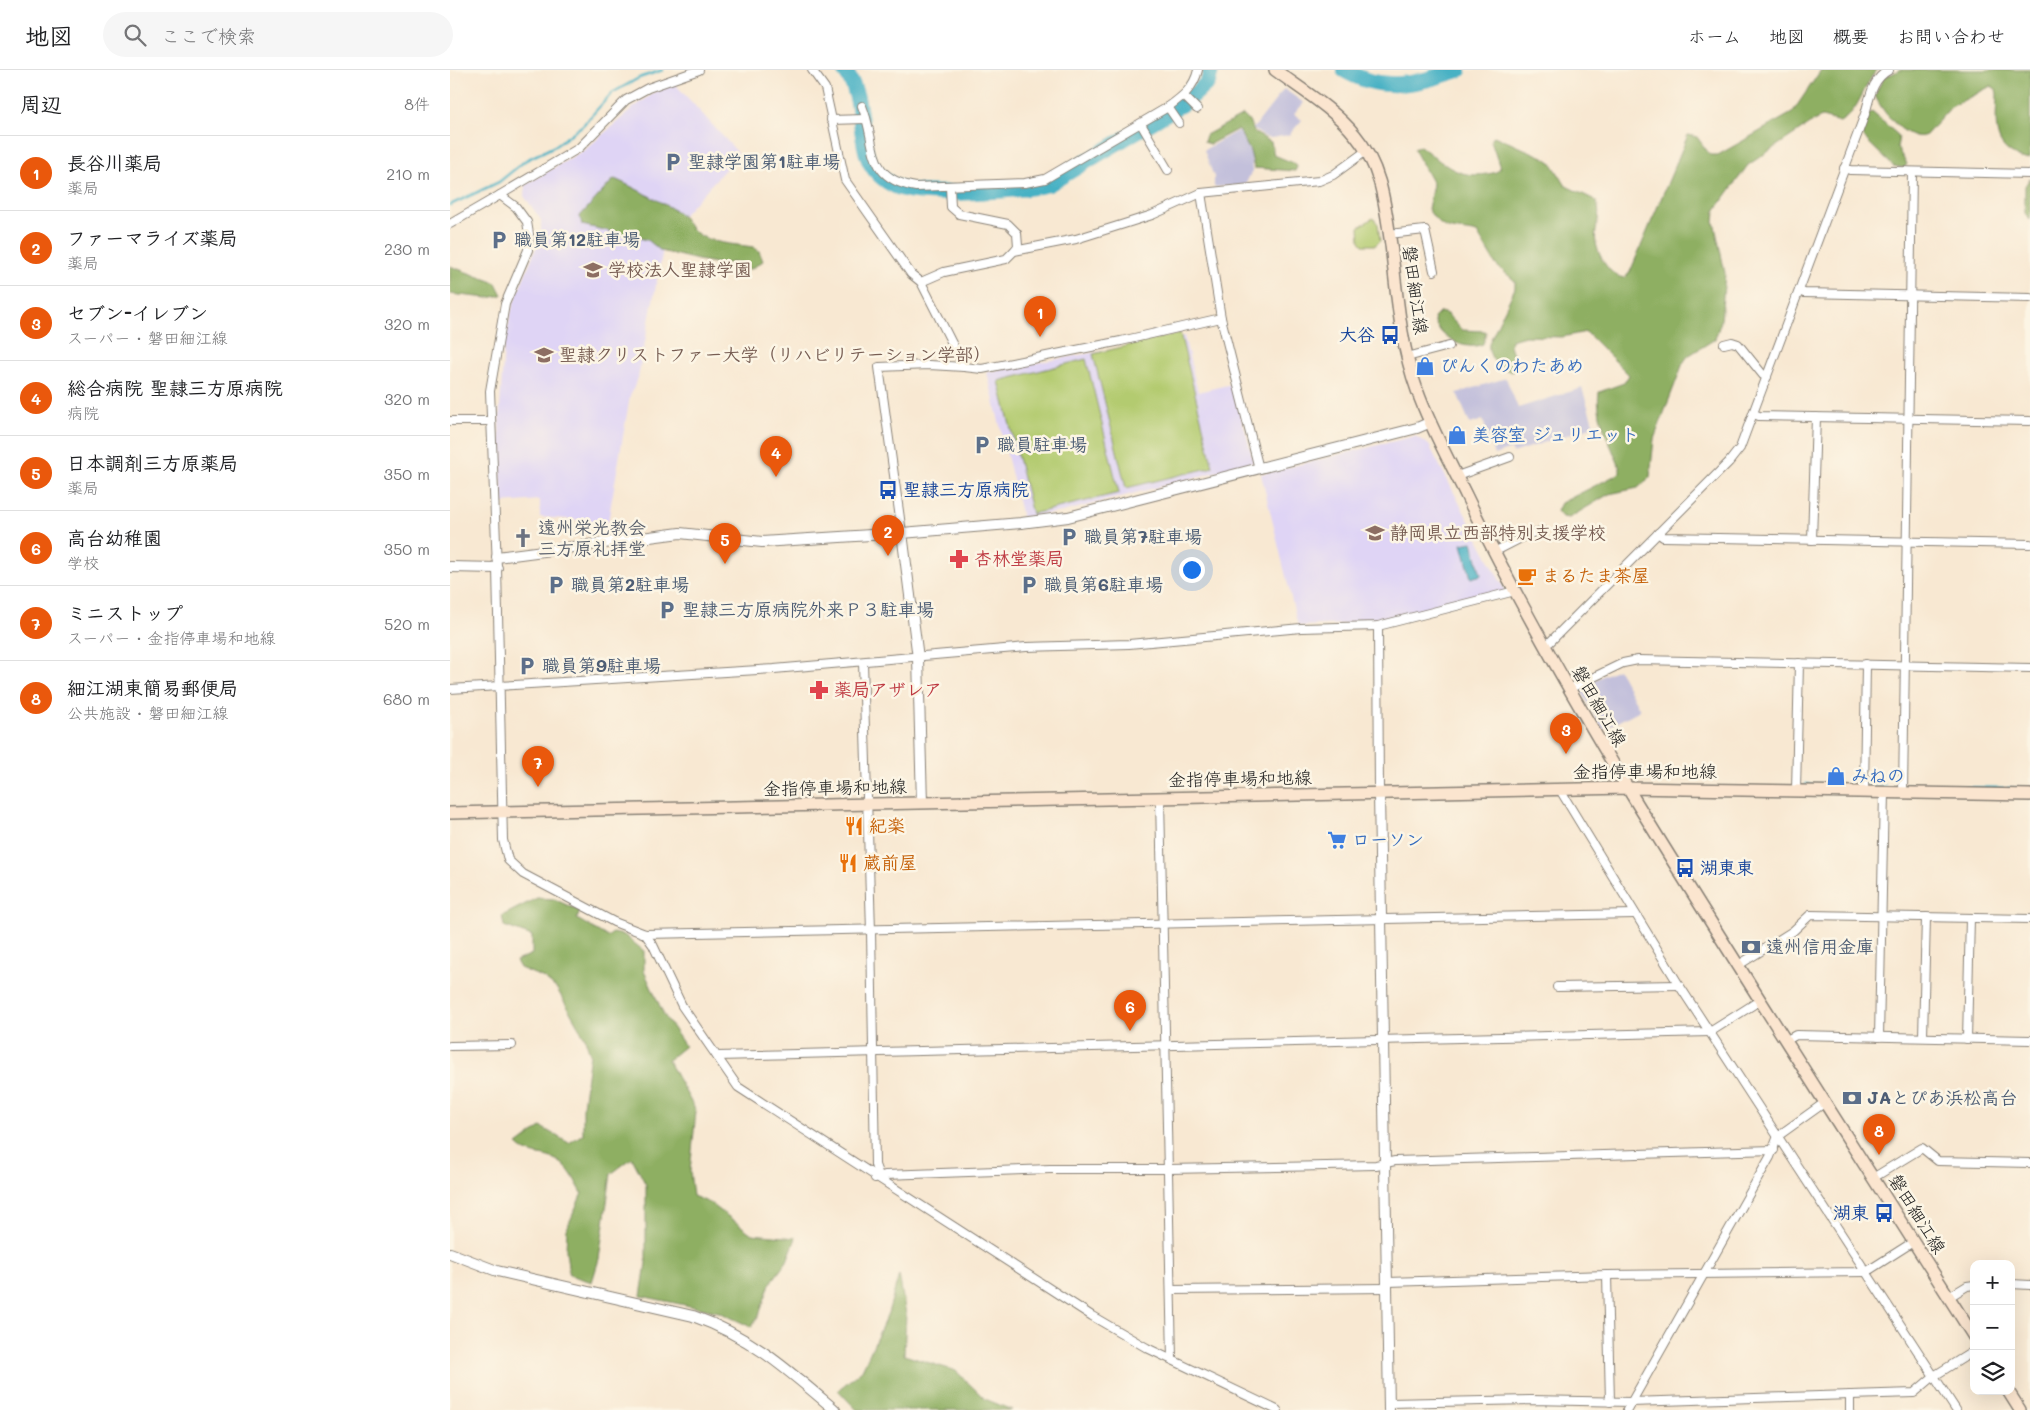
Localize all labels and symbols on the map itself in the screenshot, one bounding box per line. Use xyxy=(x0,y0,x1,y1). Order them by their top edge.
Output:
place label: 聖隷学園第1駐車場 xyxy=(688,149,840,173)
parking icon: 聖隷学園第1駐車場 xyxy=(662,151,684,173)
place label: 職員第12駐車場 xyxy=(514,227,640,251)
parking icon: 職員第12駐車場 xyxy=(488,229,510,251)
street label: 磐田細江線 xyxy=(1398,244,1434,336)
place label: 学校法人聖隷学園 xyxy=(608,257,752,281)
school or university icon: 学校法人聖隷学園 xyxy=(582,259,604,281)
pin: 1 xyxy=(1024,296,1056,337)
place label: 大谷 xyxy=(1339,322,1375,346)
bus stop icon: 大谷 xyxy=(1379,324,1401,346)
place label: 聖隷クリストファー大学（リハビリテーション学部） xyxy=(559,342,991,366)
school or university icon: 聖隷クリストファー大学（リハビリテーション学部） xyxy=(533,344,555,366)
place label: ぴんくのわたあめ xyxy=(1440,353,1584,377)
shop icon: ぴんくのわたあめ xyxy=(1414,355,1436,377)
place label: 美容室 ジュリエット xyxy=(1472,422,1639,446)
shop icon: 美容室 ジュリエット xyxy=(1446,424,1468,446)
place label: 職員駐車場 xyxy=(997,432,1087,456)
parking icon: 職員駐車場 xyxy=(971,434,993,456)
pin: 4 xyxy=(760,436,792,477)
place label: 聖隷三方原病院 xyxy=(903,477,1029,501)
bus stop icon: 聖隷三方原病院 xyxy=(877,479,899,501)
place label: 遠州栄光教会 三方原礼拝堂 xyxy=(538,515,646,560)
pin: 2 xyxy=(872,515,904,556)
place label: 静岡県立西部特別支援学校 xyxy=(1390,520,1606,544)
school or university icon: 静岡県立西部特別支援学校 xyxy=(1364,522,1386,544)
pin: 5 xyxy=(709,523,741,564)
place label: 職員第7駐車場 xyxy=(1084,524,1202,548)
parking icon: 職員第7駐車場 xyxy=(1058,526,1080,548)
church icon: 遠州栄光教会 三方原礼拝堂 xyxy=(512,527,534,549)
place label: 杏林堂薬局 xyxy=(974,546,1064,570)
pharmacy icon: 杏林堂薬局 xyxy=(948,548,970,570)
your location xyxy=(1179,557,1205,583)
place label: まるたま茶屋 xyxy=(1542,563,1650,587)
cafe icon: まるたま茶屋 xyxy=(1516,565,1538,587)
place label: 職員第2駐車場 xyxy=(571,572,689,596)
place label: 職員第6駐車場 xyxy=(1044,572,1163,596)
parking icon: 職員第2駐車場 xyxy=(545,574,567,596)
parking icon: 職員第6駐車場 xyxy=(1018,574,1040,596)
place label: 聖隷三方原病院外来Ｐ３駐車場 xyxy=(682,597,934,621)
parking icon: 聖隷三方原病院外来Ｐ３駐車場 xyxy=(656,599,678,621)
place label: 職員第9駐車場 xyxy=(542,653,661,677)
parking icon: 職員第9駐車場 xyxy=(516,655,538,677)
street label: 磐田細江線 xyxy=(1567,661,1633,750)
place label: 薬局アザレア xyxy=(834,677,942,701)
pharmacy icon: 薬局アザレア xyxy=(808,679,830,701)
pin: 3 xyxy=(1550,713,1582,754)
pin: 7 xyxy=(522,746,554,787)
street label: 金指停車場和地線 xyxy=(1573,759,1717,783)
place label: みねの xyxy=(1851,763,1905,787)
street label: 金指停車場和地線 xyxy=(1168,765,1312,791)
shop icon: みねの xyxy=(1825,765,1847,787)
street label: 金指停車場和地線 xyxy=(763,774,907,800)
place label: 紀楽 xyxy=(869,813,905,837)
restaurant icon: 紀楽 xyxy=(843,815,865,837)
place label: ローソン xyxy=(1352,827,1424,851)
supermarket icon: ローソン xyxy=(1326,829,1348,851)
place label: 蔵前屋 xyxy=(863,850,917,874)
restaurant icon: 蔵前屋 xyxy=(837,852,859,874)
place label: 湖東東 xyxy=(1700,855,1754,879)
bus stop icon: 湖東東 xyxy=(1674,857,1696,879)
place label: 遠州信用金庫 xyxy=(1766,934,1874,958)
bank icon: 遠州信用金庫 xyxy=(1740,936,1762,958)
pin: 6 xyxy=(1114,990,1146,1031)
place label: JAとぴあ浜松高台 xyxy=(1867,1085,2017,1109)
bank icon: JAとぴあ浜松高台 xyxy=(1841,1087,1863,1109)
pin: 8 xyxy=(1863,1114,1895,1155)
street label: 磐田細江線 xyxy=(1884,1169,1952,1258)
place label: 湖東 xyxy=(1833,1200,1869,1224)
bus stop icon: 湖東 xyxy=(1873,1202,1895,1224)

